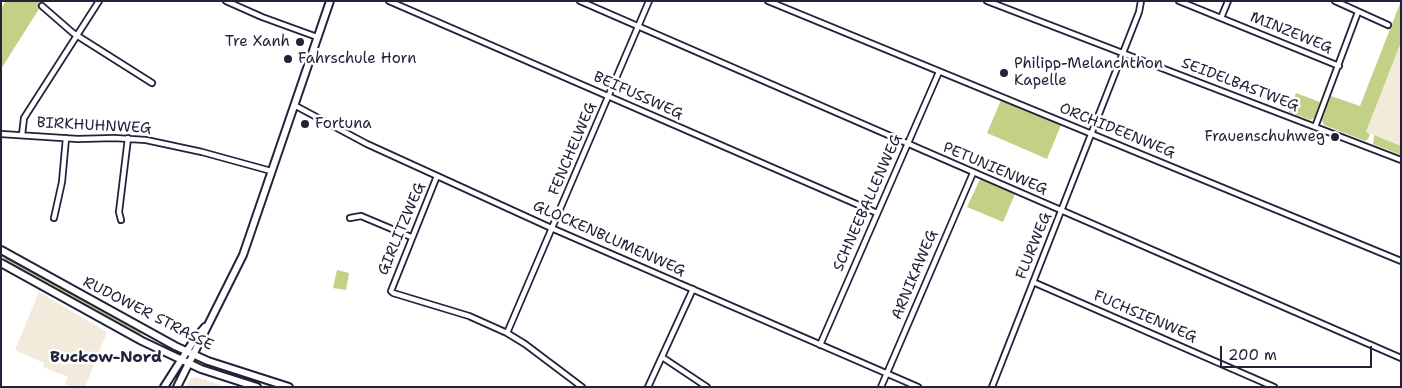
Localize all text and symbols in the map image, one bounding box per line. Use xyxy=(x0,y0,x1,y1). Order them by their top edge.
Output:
street label: MINZEWEG xyxy=(1247,8,1335,58)
place label: Tre Xanh xyxy=(225,33,290,51)
marker: Tre Xanh xyxy=(294,36,306,48)
place label: Fahrschule Horn xyxy=(298,50,416,68)
marker: Fahrschule Horn xyxy=(282,53,294,65)
street label: SEIDELBASTWEG xyxy=(1179,54,1301,116)
place label: Philipp-Melanchthon Kapelle xyxy=(1014,55,1163,90)
marker: Philipp-Melanchthon Kapelle xyxy=(998,67,1010,79)
street label: BEIFUSSWEG xyxy=(590,68,686,124)
street label: FENCHELWEG xyxy=(545,100,601,198)
street label: ORCHIDEENWEG xyxy=(1056,100,1178,162)
street label: BIRKHUHNWEG xyxy=(36,114,152,138)
place label: Fortuna xyxy=(315,115,372,133)
marker: Fortuna xyxy=(299,118,311,130)
place label: Frauenschuhweg xyxy=(1205,128,1325,146)
marker: Frauenschuhweg xyxy=(1329,131,1341,143)
street label: SCHNEEBALLENWEG xyxy=(830,132,906,274)
street label: PETUNIENWEG xyxy=(940,139,1050,199)
street label: GIRLITZWEG xyxy=(374,180,430,278)
street label: GLOCKENBLUMENWEG xyxy=(530,197,688,281)
street label: FLURWEG xyxy=(1012,210,1056,282)
street label: ARNIKAWEG xyxy=(888,228,942,322)
street label: RUDOWER STRASSE xyxy=(80,273,216,355)
street label: FUCHSIENWEG xyxy=(1091,287,1199,347)
scale bar xyxy=(1222,336,1374,368)
text: 200 m xyxy=(1228,345,1277,365)
district label: Buckow-Nord xyxy=(50,348,162,368)

